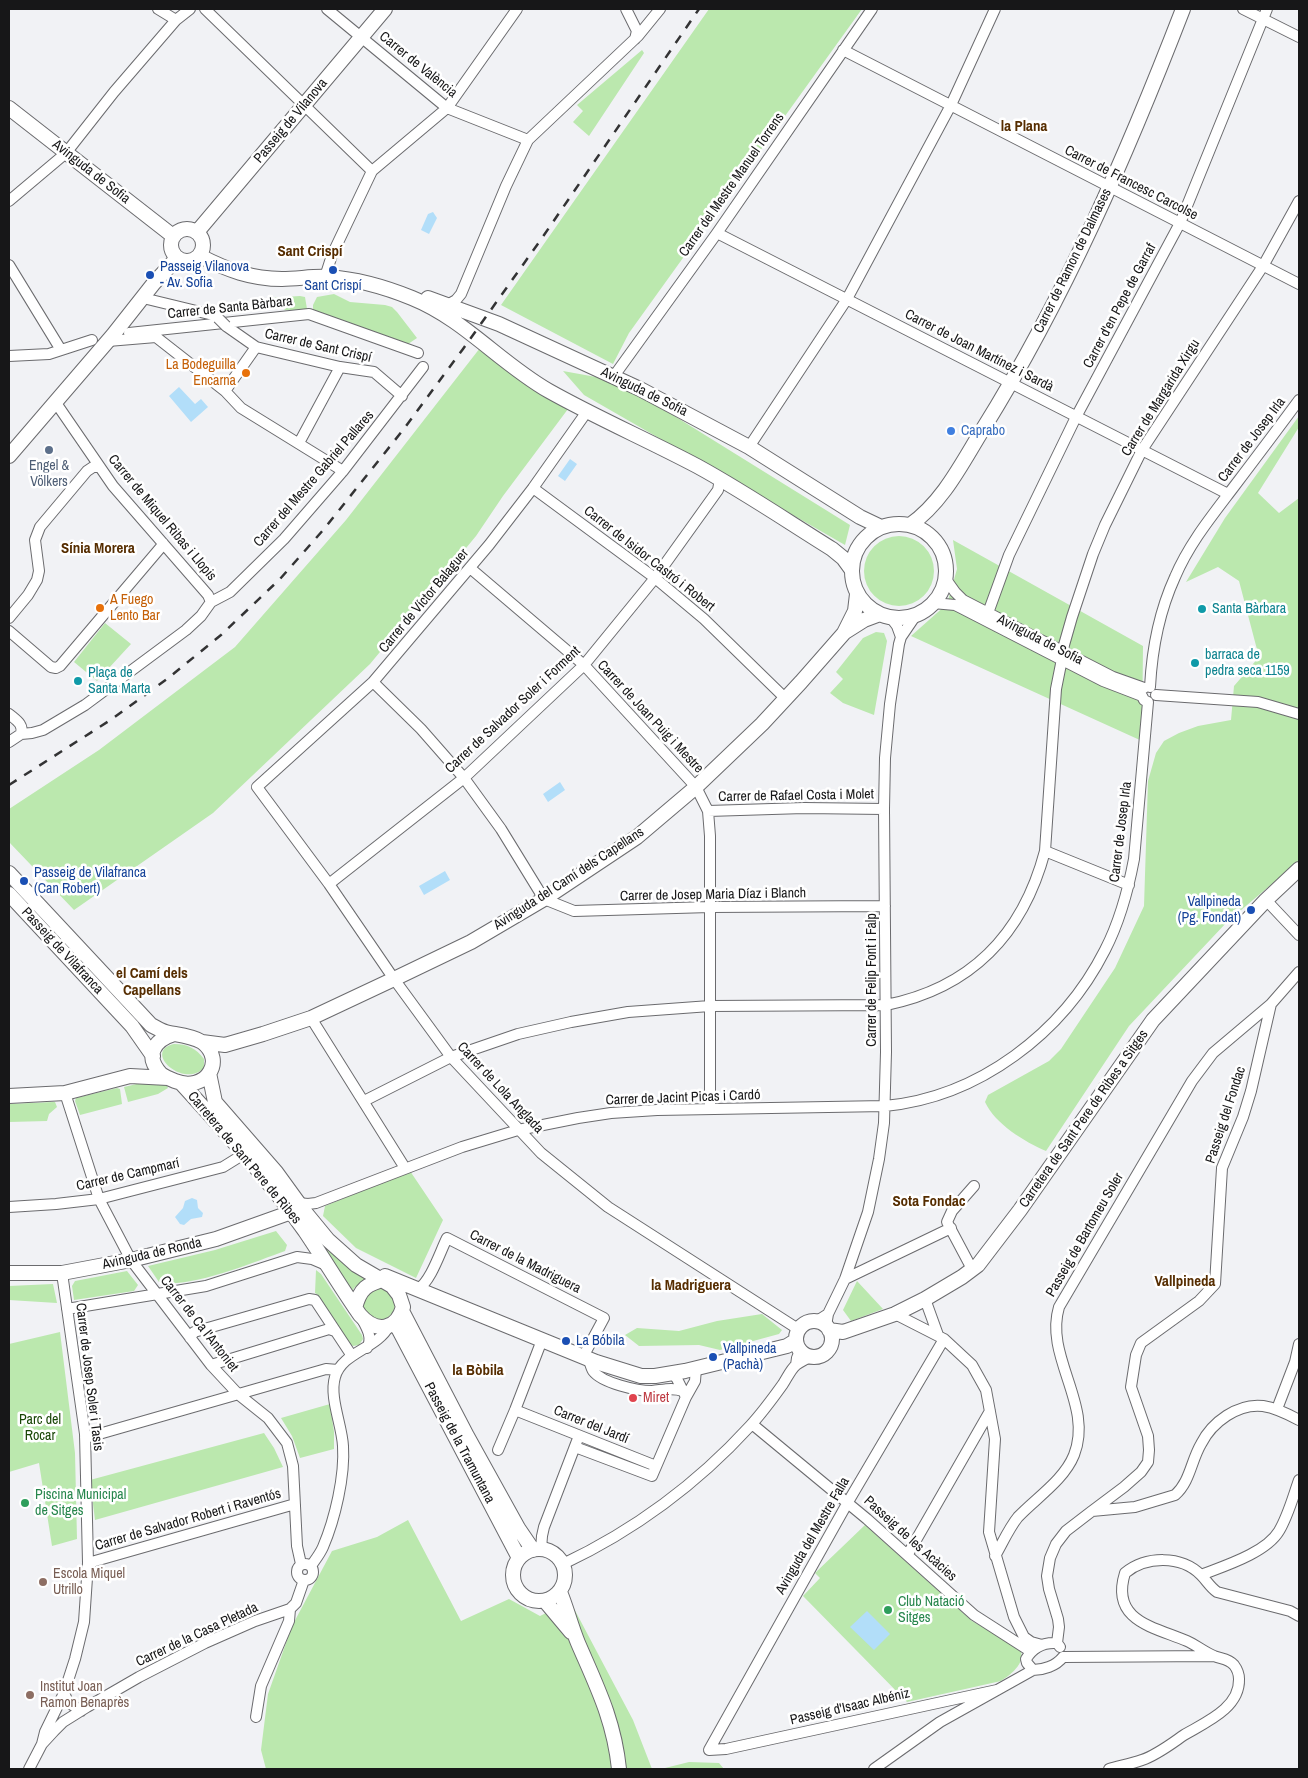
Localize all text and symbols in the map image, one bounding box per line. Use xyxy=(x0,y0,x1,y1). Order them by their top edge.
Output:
street label: Carrer de València xyxy=(376,28,460,102)
street label: Passeig de Vilanova xyxy=(251,75,331,167)
street label: Carrer del Mestre Manuel Torrens xyxy=(676,110,788,260)
district label: la Plana xyxy=(1001,118,1047,136)
street label: Avinguda de Sofia xyxy=(49,136,133,208)
street label: Carrer de Francesc Carcolse xyxy=(1062,142,1200,224)
street label: Carrer de Ramon de Dalmases xyxy=(1031,186,1115,336)
street label: Carrer d'en Pepe de Garraf xyxy=(1080,241,1160,371)
district label: Sant Crispí xyxy=(278,243,342,261)
place label: Passeig Vilanova - Av. Sofia xyxy=(160,259,249,292)
marker: Sant Crispí xyxy=(327,264,339,276)
marker: Passeig Vilanova - Av. Sofia xyxy=(144,269,156,281)
place label: Sant Crispí xyxy=(304,278,362,294)
street label: Carrer de Santa Bàrbara xyxy=(167,293,293,323)
street label: Carrer de Joan Martínez i Sardà xyxy=(902,306,1056,396)
street label: Carrer de Sant Crispí xyxy=(263,326,373,366)
street label: Carrer de Margarida Xirgu xyxy=(1118,336,1204,460)
place label: La Bodeguilla Encarna xyxy=(166,357,236,390)
street label: Avinguda de Sofia xyxy=(598,364,690,420)
marker: La Bodeguilla Encarna xyxy=(240,367,252,379)
street label: Carrer de Josep Irla xyxy=(1215,394,1289,486)
street label: Carrer del Mestre Gabriel Pallares xyxy=(250,408,378,550)
place label: Caprabo xyxy=(961,423,1005,439)
marker: Caprabo xyxy=(945,425,957,437)
marker: Engel & Völkers xyxy=(43,444,55,456)
street label: Carrer de Miquel Ribas i Llopis xyxy=(104,452,220,584)
place label: Engel & Völkers xyxy=(29,458,69,491)
street label: Carrer de Isidor Castró i Robert xyxy=(580,503,718,615)
district label: Sínia Morera xyxy=(61,540,135,558)
street label: Carrer de Víctor Balaguer xyxy=(376,546,472,656)
place label: A Fuego Lento Bar xyxy=(110,592,160,624)
place label: Santa Bàrbara xyxy=(1212,601,1286,617)
marker: A Fuego Lento Bar xyxy=(94,602,106,614)
marker: Santa Bàrbara xyxy=(1196,603,1208,615)
street label: Avinguda de Sofia xyxy=(994,611,1086,669)
street label: Carrer de Salvador Soler i Forment xyxy=(442,643,584,777)
place label: barraca de pedra seca 1159 xyxy=(1205,647,1290,680)
street label: Carrer de Joan Puig i Mestre xyxy=(593,657,707,777)
marker: barraca de pedra seca 1159 xyxy=(1189,657,1201,669)
place label: Plaça de Santa Marta xyxy=(88,665,151,698)
marker: Plaça de Santa Marta xyxy=(72,675,84,687)
street label: Carrer de Josep Irla xyxy=(1106,781,1136,883)
street label: Carrer de Rafael Costa i Molet xyxy=(718,786,874,806)
street label: Avinguda del Camí dels Capellans xyxy=(491,824,647,934)
place label: Passeig de Vilafranca (Can Robert) xyxy=(34,865,146,898)
marker: Passeig de Vilafranca (Can Robert) xyxy=(18,875,30,887)
street label: Carrer de Josep Maria Díaz i Blanch xyxy=(620,885,806,905)
place label: Vallpineda (Pg. Fondat) xyxy=(1178,894,1241,926)
street label: Passeig de Vilafranca xyxy=(18,904,106,998)
marker: Vallpineda (Pg. Fondat) xyxy=(1245,904,1257,916)
street label: Carrer de Felip Font i Falp xyxy=(864,913,880,1047)
district label: el Camí dels Capellans xyxy=(116,965,188,1000)
street label: Carretera de Sant Pere de Ribes a Sitges xyxy=(1016,1027,1152,1211)
street label: Carrer de Lola Anglada xyxy=(453,1039,547,1137)
street label: Passeig del Fondac xyxy=(1202,1064,1250,1166)
street label: Carrer de Jacint Picas i Cardó xyxy=(605,1087,761,1109)
street label: Carretera de Sant Pere de Ribes xyxy=(184,1088,304,1228)
street label: Carrer de Campmarí xyxy=(75,1155,181,1195)
street label: Passeig de Bartomeu Soler xyxy=(1043,1170,1127,1300)
district label: Sota Fondac xyxy=(892,1193,966,1211)
street label: Carrer de la Madriguera xyxy=(467,1227,583,1297)
street label: Avinguda de Ronda xyxy=(101,1234,203,1274)
street label: Carrer de Ca l'Antoniet xyxy=(156,1273,242,1375)
district label: Vallpineda xyxy=(1155,1273,1215,1291)
district label: la Madriguera xyxy=(651,1277,731,1295)
street label: Carrer de Josep Soler i Tasis xyxy=(72,1302,106,1452)
place label: La Bóbila xyxy=(576,1333,625,1349)
marker: La Bóbila xyxy=(560,1335,572,1347)
place label: Vallpineda (Pachà) xyxy=(723,1341,776,1374)
marker: Vallpineda (Pachà) xyxy=(707,1351,719,1363)
district label: la Bòbila xyxy=(452,1362,504,1380)
street label: Passeig de la Tramuntana xyxy=(420,1380,498,1506)
place label: Miret xyxy=(643,1390,669,1406)
marker: Miret xyxy=(627,1392,639,1404)
street label: Carrer del Jardí xyxy=(551,1402,631,1448)
park label: Parc del Rocar xyxy=(19,1412,61,1444)
street label: Avinguda del Mestre Falla xyxy=(773,1474,853,1598)
street label: Carrer de Salvador Robert i Raventós xyxy=(93,1485,283,1555)
place label: Piscina Municipal de Sitges xyxy=(35,1487,126,1520)
street label: Passeig de les Acàcies xyxy=(860,1493,960,1585)
marker: Piscina Municipal de Sitges xyxy=(19,1497,31,1509)
place label: Escola Miquel Utrillo xyxy=(53,1566,125,1598)
marker: Escola Miquel Utrillo xyxy=(37,1576,49,1588)
place label: Club Natació Sitges xyxy=(898,1594,964,1626)
street label: Carrer de la Casa Pletada xyxy=(133,1599,261,1671)
marker: Club Natació Sitges xyxy=(882,1604,894,1616)
place label: Institut Joan Ramon Benaprès xyxy=(40,1679,129,1711)
street label: Passeig d'Isaac Albéniz xyxy=(789,1685,911,1729)
marker: Institut Joan Ramon Benaprès xyxy=(24,1689,36,1701)

